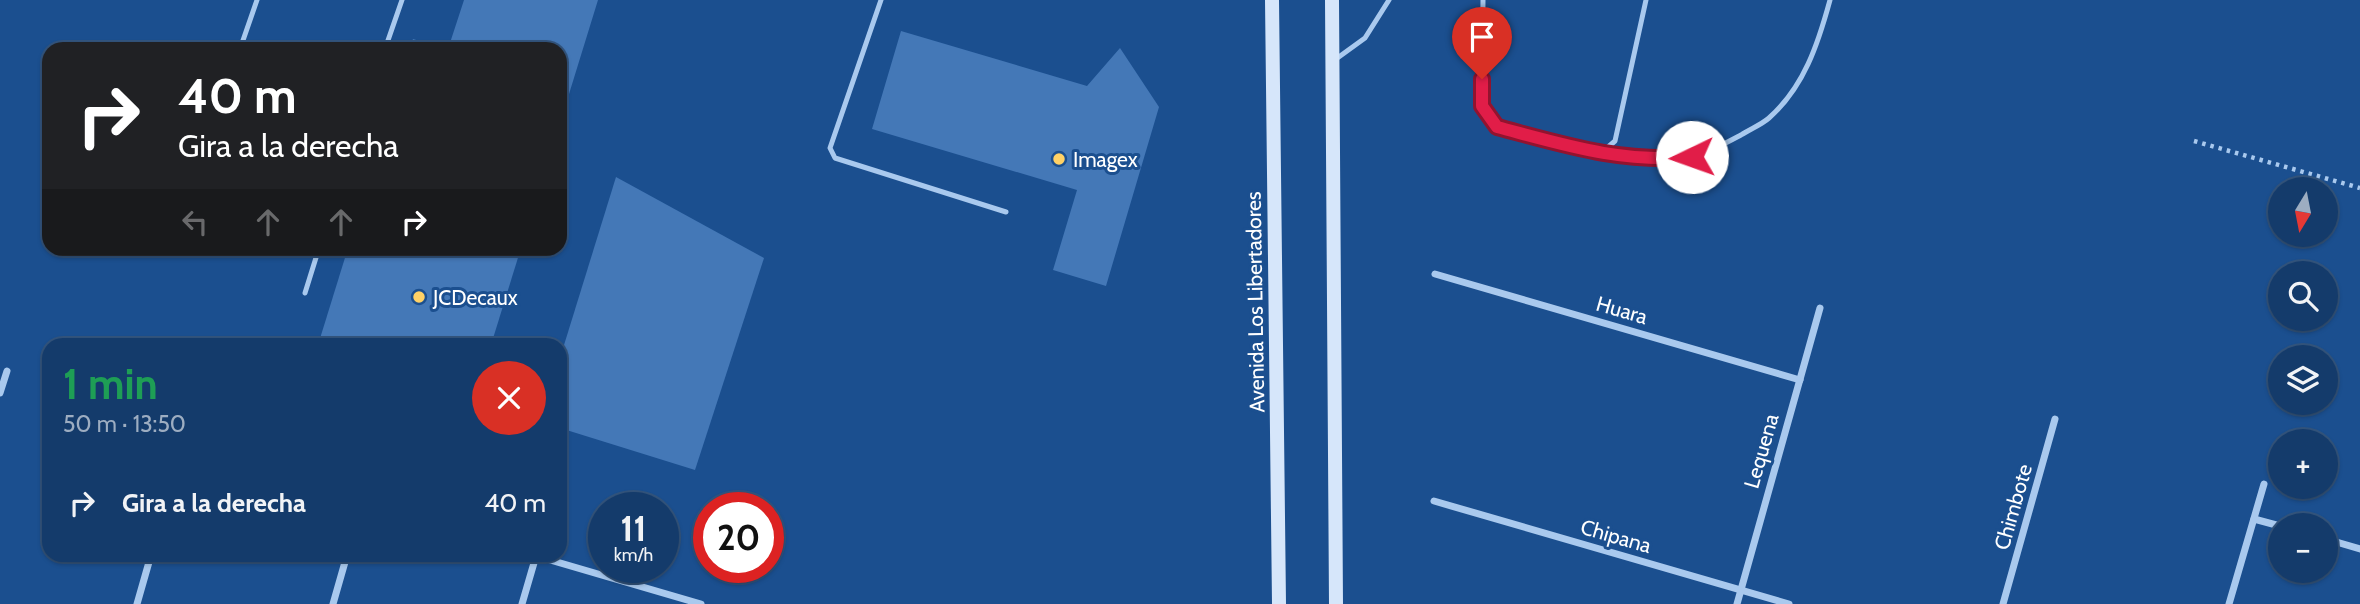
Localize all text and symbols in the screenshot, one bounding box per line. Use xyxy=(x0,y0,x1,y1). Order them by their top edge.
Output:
pin xyxy=(1452,7,1512,79)
icon: arrive xyxy=(1463,18,1501,56)
text: 40 m xyxy=(178,66,297,125)
icon: right xyxy=(63,70,154,161)
position arrow xyxy=(1655,120,1729,194)
text: Gira a la derecha xyxy=(178,126,399,165)
place label: Imagex xyxy=(1073,147,1138,172)
marker: Imagex xyxy=(1051,151,1067,167)
north arrow xyxy=(2268,177,2338,247)
map controls xyxy=(2268,177,2338,583)
street label: Avenida Los Libertadores xyxy=(1241,191,1269,413)
icon: left xyxy=(176,203,214,241)
icon: ahead xyxy=(249,203,287,241)
icon: ahead xyxy=(322,203,360,241)
icon: right xyxy=(395,203,433,241)
button: search xyxy=(2268,261,2338,331)
place label: JCDecaux xyxy=(432,285,518,310)
marker: JCDecaux xyxy=(411,289,427,305)
street label: Huara xyxy=(1593,291,1651,329)
button: layers xyxy=(2268,345,2338,415)
text: 1 min xyxy=(63,358,158,410)
button: close xyxy=(472,361,546,435)
text: 50 m · 13:50 xyxy=(63,410,186,438)
street label: Lequena xyxy=(1738,411,1784,491)
button: + xyxy=(2268,429,2338,499)
street label: Chimbote xyxy=(1989,461,2037,553)
icon: right xyxy=(63,484,101,522)
text: Gira a la derecha xyxy=(122,487,306,519)
text: 40 m xyxy=(484,487,546,519)
speed limit sign: 20 xyxy=(693,492,784,583)
text: 11 xyxy=(621,507,646,550)
button: − xyxy=(2268,513,2338,583)
street label: Chipana xyxy=(1578,514,1654,558)
text: km/h xyxy=(614,544,653,566)

